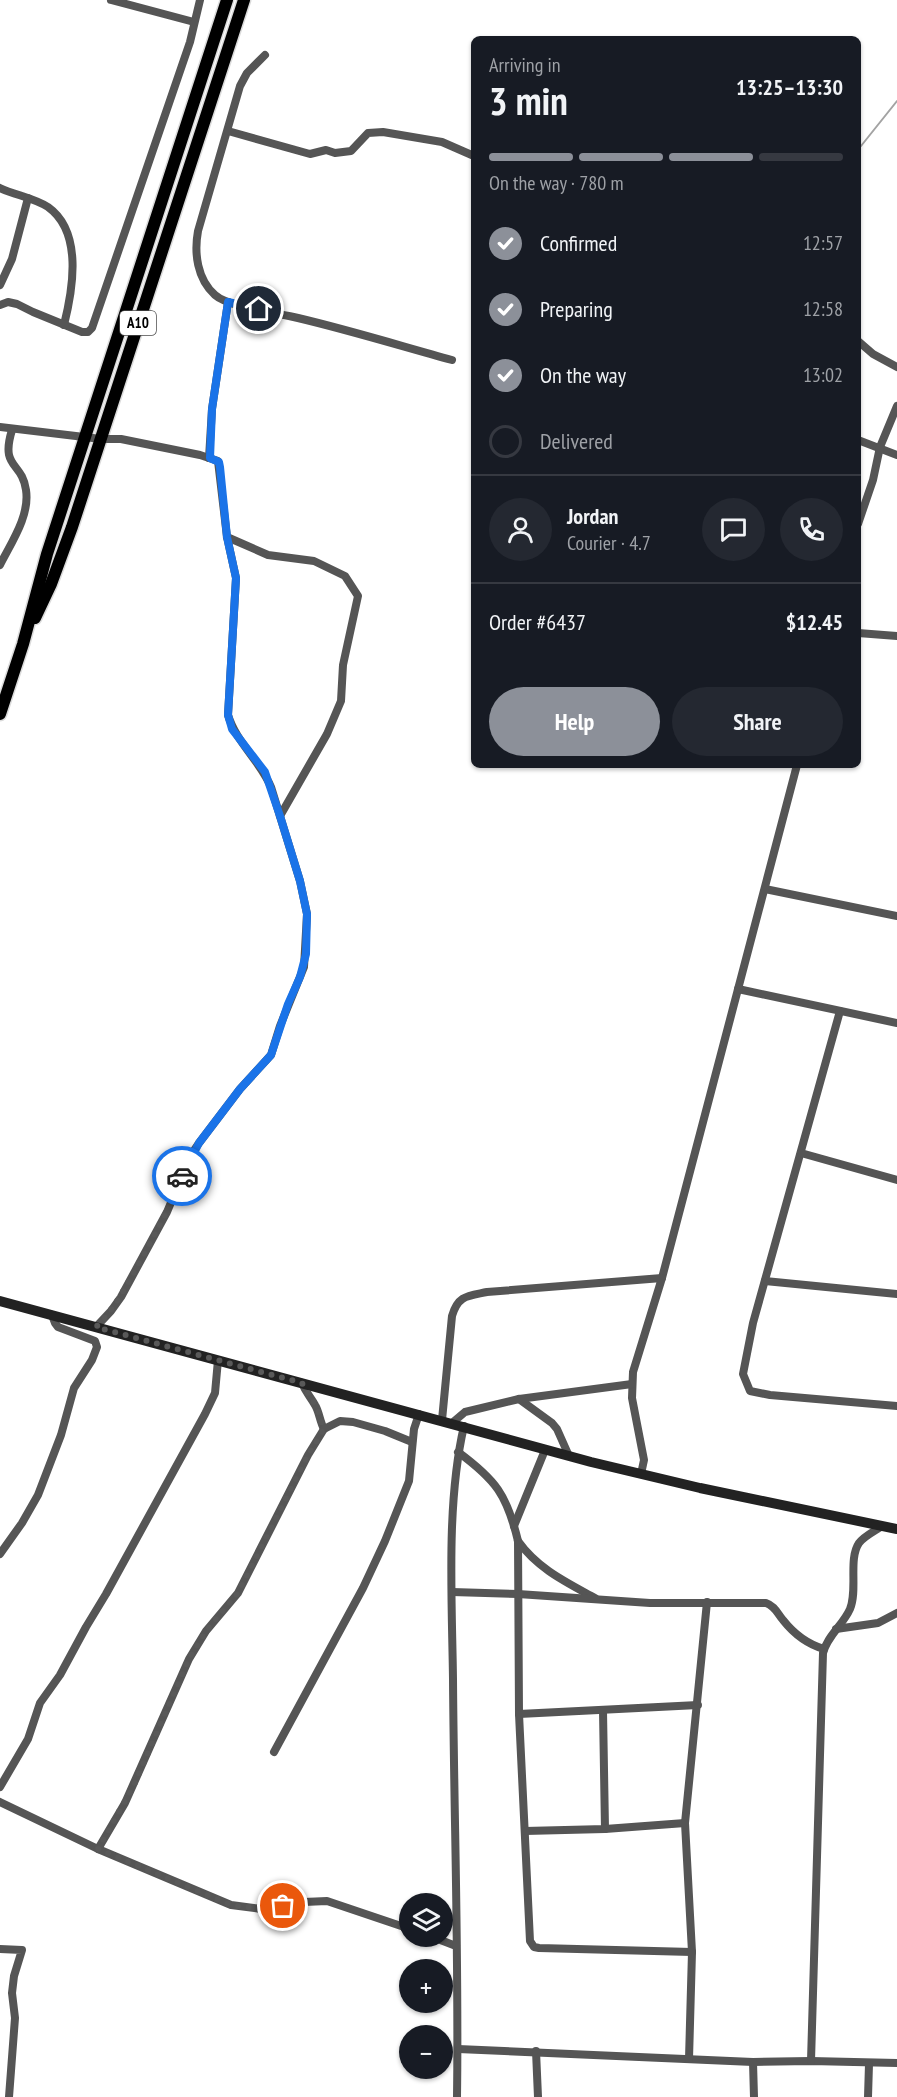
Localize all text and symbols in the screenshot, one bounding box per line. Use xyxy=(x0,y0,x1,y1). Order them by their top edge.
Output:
text: Arriving in xyxy=(489,52,561,78)
text: 13:25–13:30 xyxy=(736,73,843,101)
text: 3 min xyxy=(489,75,568,126)
text: On the way · 780 m xyxy=(489,170,624,196)
icon: check xyxy=(489,227,522,260)
text: Confirmed xyxy=(540,229,617,257)
text: 12:57 xyxy=(803,230,843,256)
pin xyxy=(233,283,284,334)
icon: home xyxy=(242,292,275,325)
icon: check xyxy=(489,293,522,326)
text: Preparing xyxy=(540,295,613,323)
text: 12:58 xyxy=(803,296,843,322)
road number: A10 xyxy=(120,311,156,335)
icon: check xyxy=(489,359,522,392)
text: On the way xyxy=(540,361,626,389)
text: 13:02 xyxy=(803,362,843,388)
text: Delivered xyxy=(540,427,613,455)
button: person xyxy=(489,498,552,561)
button: chat xyxy=(702,498,765,561)
button: phone xyxy=(780,498,843,561)
text: Jordan xyxy=(567,502,618,530)
text: Courier · 4.7 xyxy=(567,530,651,556)
text: Order #6437 xyxy=(489,608,586,636)
text: $12.45 xyxy=(786,608,843,636)
button: Help xyxy=(489,687,660,756)
button: Share xyxy=(672,687,843,756)
courier xyxy=(152,1146,212,1206)
icon: car xyxy=(166,1160,199,1193)
pin xyxy=(257,1880,308,1931)
icon: bag xyxy=(266,1889,299,1922)
map controls xyxy=(399,1893,453,2079)
button: layers xyxy=(399,1893,453,1947)
button: + xyxy=(399,1959,453,2013)
button: − xyxy=(399,2025,453,2079)

